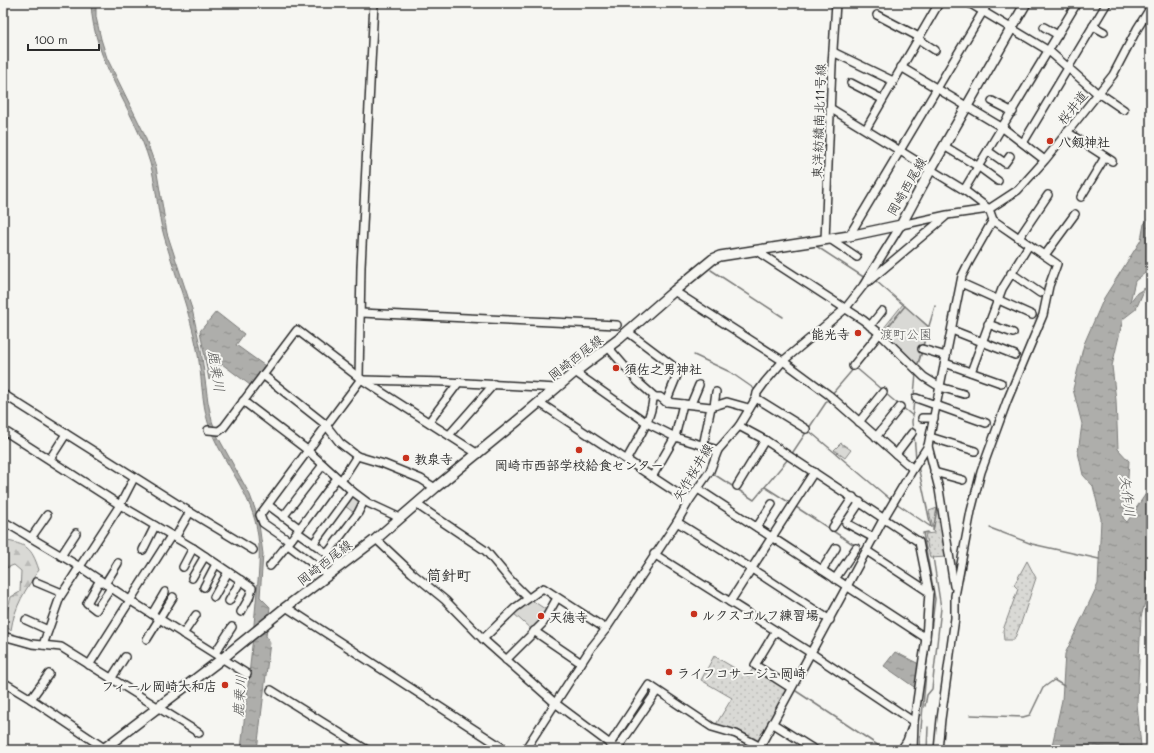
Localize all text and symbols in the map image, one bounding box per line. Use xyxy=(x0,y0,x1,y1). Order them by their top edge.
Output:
scale bar xyxy=(28,26,99,52)
text: 100 m xyxy=(34,31,68,47)
street label: 東洋紡績南北11号線 xyxy=(807,62,829,179)
street label: 桜井道 xyxy=(1053,86,1091,128)
place label: 八剱神社 xyxy=(1058,133,1110,150)
marker: 八剱神社 xyxy=(1045,136,1055,146)
street label: 岡崎西尾線 xyxy=(882,153,930,218)
place label: 能光寺 xyxy=(811,325,850,342)
park label: 渡町公園 xyxy=(880,325,932,342)
marker: 能光寺 xyxy=(853,328,863,338)
street label: 岡崎西尾線 xyxy=(544,330,607,384)
water label: 鹿乗川 xyxy=(204,349,230,393)
place label: 須佐之男神社 xyxy=(624,360,702,377)
marker: 須佐之男神社 xyxy=(611,363,621,373)
street label: 矢作桜井線 xyxy=(668,439,717,504)
marker: 岡崎市西部学校給食センター xyxy=(574,445,584,455)
place label: 教泉寺 xyxy=(414,450,453,467)
marker: 教泉寺 xyxy=(401,453,411,463)
place label: 岡崎市西部学校給食センター xyxy=(494,456,664,473)
water label: 矢作川 xyxy=(1116,474,1140,518)
street label: 岡崎西尾線 xyxy=(293,535,356,589)
district label: 筒針町 xyxy=(426,565,472,585)
place label: ルクスゴルフ練習場 xyxy=(702,606,818,623)
place label: 天徳寺 xyxy=(549,608,588,625)
marker: ルクスゴルフ練習場 xyxy=(689,609,699,619)
marker: 天徳寺 xyxy=(536,611,546,621)
place label: ライフコサージュ岡崎 xyxy=(677,664,806,681)
marker: ライフコサージュ岡崎 xyxy=(664,667,674,677)
water label: 鹿乗川 xyxy=(228,674,250,718)
place label: フィール岡崎大和店 xyxy=(102,677,217,694)
marker: フィール岡崎大和店 xyxy=(220,680,230,690)

